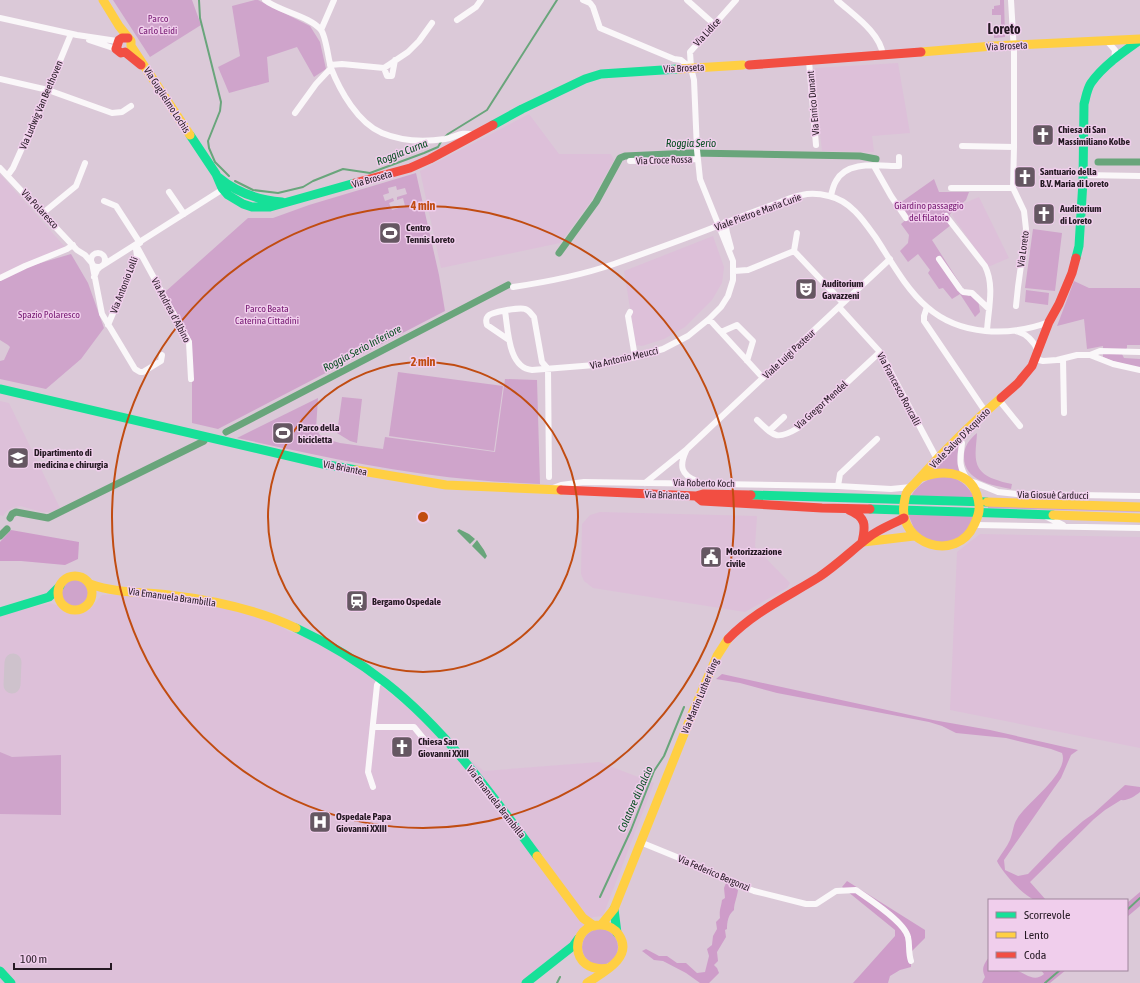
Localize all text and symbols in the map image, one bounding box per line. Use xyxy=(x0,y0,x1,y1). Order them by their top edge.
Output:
park label: Parco Carlo Leidi xyxy=(139,13,177,36)
street label: Via Lidice xyxy=(691,15,723,48)
district label: Loreto xyxy=(988,21,1021,37)
street label: Via Broseta xyxy=(986,39,1028,53)
street label: Via Ludwig Van Beethoven xyxy=(17,59,65,151)
street label: Via Broseta xyxy=(663,61,705,75)
street label: Via Guglielmo Lochis xyxy=(142,65,193,135)
street label: Via Enrico Dunant xyxy=(805,70,821,136)
church icon: Chiesa di San Massimiliano Kolbe xyxy=(1030,122,1056,148)
place label: Chiesa di San Massimiliano Kolbe xyxy=(1058,124,1131,147)
water label: Roggia Curna xyxy=(375,137,429,167)
water label: Roggia Serio xyxy=(666,137,716,149)
street label: Via Croce Rossa xyxy=(636,154,693,166)
church icon: Santuario della B.V. Maria di Loreto xyxy=(1012,164,1038,190)
place label: Santuario della B.V. Maria di Loreto xyxy=(1040,166,1109,189)
street label: Via Broseta xyxy=(351,168,394,190)
street label: Via Polaresco xyxy=(19,187,61,231)
street label: Viale Pietro e Maria Curie xyxy=(713,191,803,233)
text: 4 min xyxy=(410,199,435,213)
park label: Giardino passaggio del filatoio xyxy=(894,200,964,223)
church icon: Auditorium di Loreto xyxy=(1031,201,1057,227)
place label: Auditorium di Loreto xyxy=(1059,203,1102,226)
sports icon: Centro Tennis Loreto xyxy=(377,220,403,246)
place label: Centro Tennis Loreto xyxy=(406,222,455,245)
street label: Via Loreto xyxy=(1015,230,1031,268)
street label: Via Antonio Lolli xyxy=(108,255,140,315)
street label: Via Andrea d'Albino xyxy=(149,276,193,345)
theatre icon: Auditorium Gavazzeni xyxy=(793,276,819,302)
place label: Auditorium Gavazzeni xyxy=(821,278,864,301)
park label: Parco Beata Caterina Cittadini xyxy=(235,303,299,326)
park label: Spazio Polaresco xyxy=(18,309,80,320)
water label: Roggia Serio Inferiore xyxy=(321,322,403,374)
street label: Viale Luigi Pasteur xyxy=(761,326,818,381)
street label: Via Antonio Meucci xyxy=(589,345,659,371)
street label: Via Francesco Roncalli xyxy=(875,351,923,427)
text: 2 min xyxy=(411,355,435,369)
street label: Via Gregor Mendel xyxy=(792,378,850,432)
street label: Viale Salvo D'Acquisto xyxy=(928,405,993,470)
sports icon: Parco della bicicletta xyxy=(270,420,296,446)
place label: Parco della bicicletta xyxy=(298,422,340,445)
school or university icon: Dipartimento di medicina e chirurgia xyxy=(5,445,31,471)
place label: Dipartimento di medicina e chirurgia xyxy=(34,447,108,470)
street label: Via Briantea xyxy=(322,458,368,478)
street label: Via Roberto Koch xyxy=(673,477,735,489)
street label: Via Briantea xyxy=(644,489,690,501)
street label: Via Giosuè Carducci xyxy=(1017,489,1089,501)
centre of rings xyxy=(416,510,430,524)
public building icon: Motorizzazione civile xyxy=(698,544,724,570)
place label: Motorizzazione civile xyxy=(726,546,782,569)
street label: Via Emanuela Brambilla xyxy=(127,585,217,609)
station icon: Bergamo Ospedale xyxy=(344,588,370,614)
place label: Bergamo Ospedale xyxy=(372,596,441,607)
street label: Via Martin Luther King xyxy=(679,656,721,735)
church icon: Chiesa San Giovanni XXIII xyxy=(389,734,415,760)
place label: Chiesa San Giovanni XXIII xyxy=(418,736,469,759)
street label: Via Emanuela Brambilla xyxy=(464,764,528,841)
water label: Colatore di Dalcio xyxy=(615,764,655,834)
hospital icon: Ospedale Papa Giovanni XXIII xyxy=(307,809,333,835)
place label: Ospedale Papa Giovanni XXIII xyxy=(336,811,392,834)
street label: Via Federico Bergonzi xyxy=(676,853,752,893)
legend xyxy=(988,899,1128,971)
text: Scorrevole xyxy=(1024,908,1071,922)
text: Lento xyxy=(1024,928,1049,942)
scale bar xyxy=(14,945,111,971)
text: Coda xyxy=(1024,948,1046,962)
text: 100 m xyxy=(20,952,47,966)

